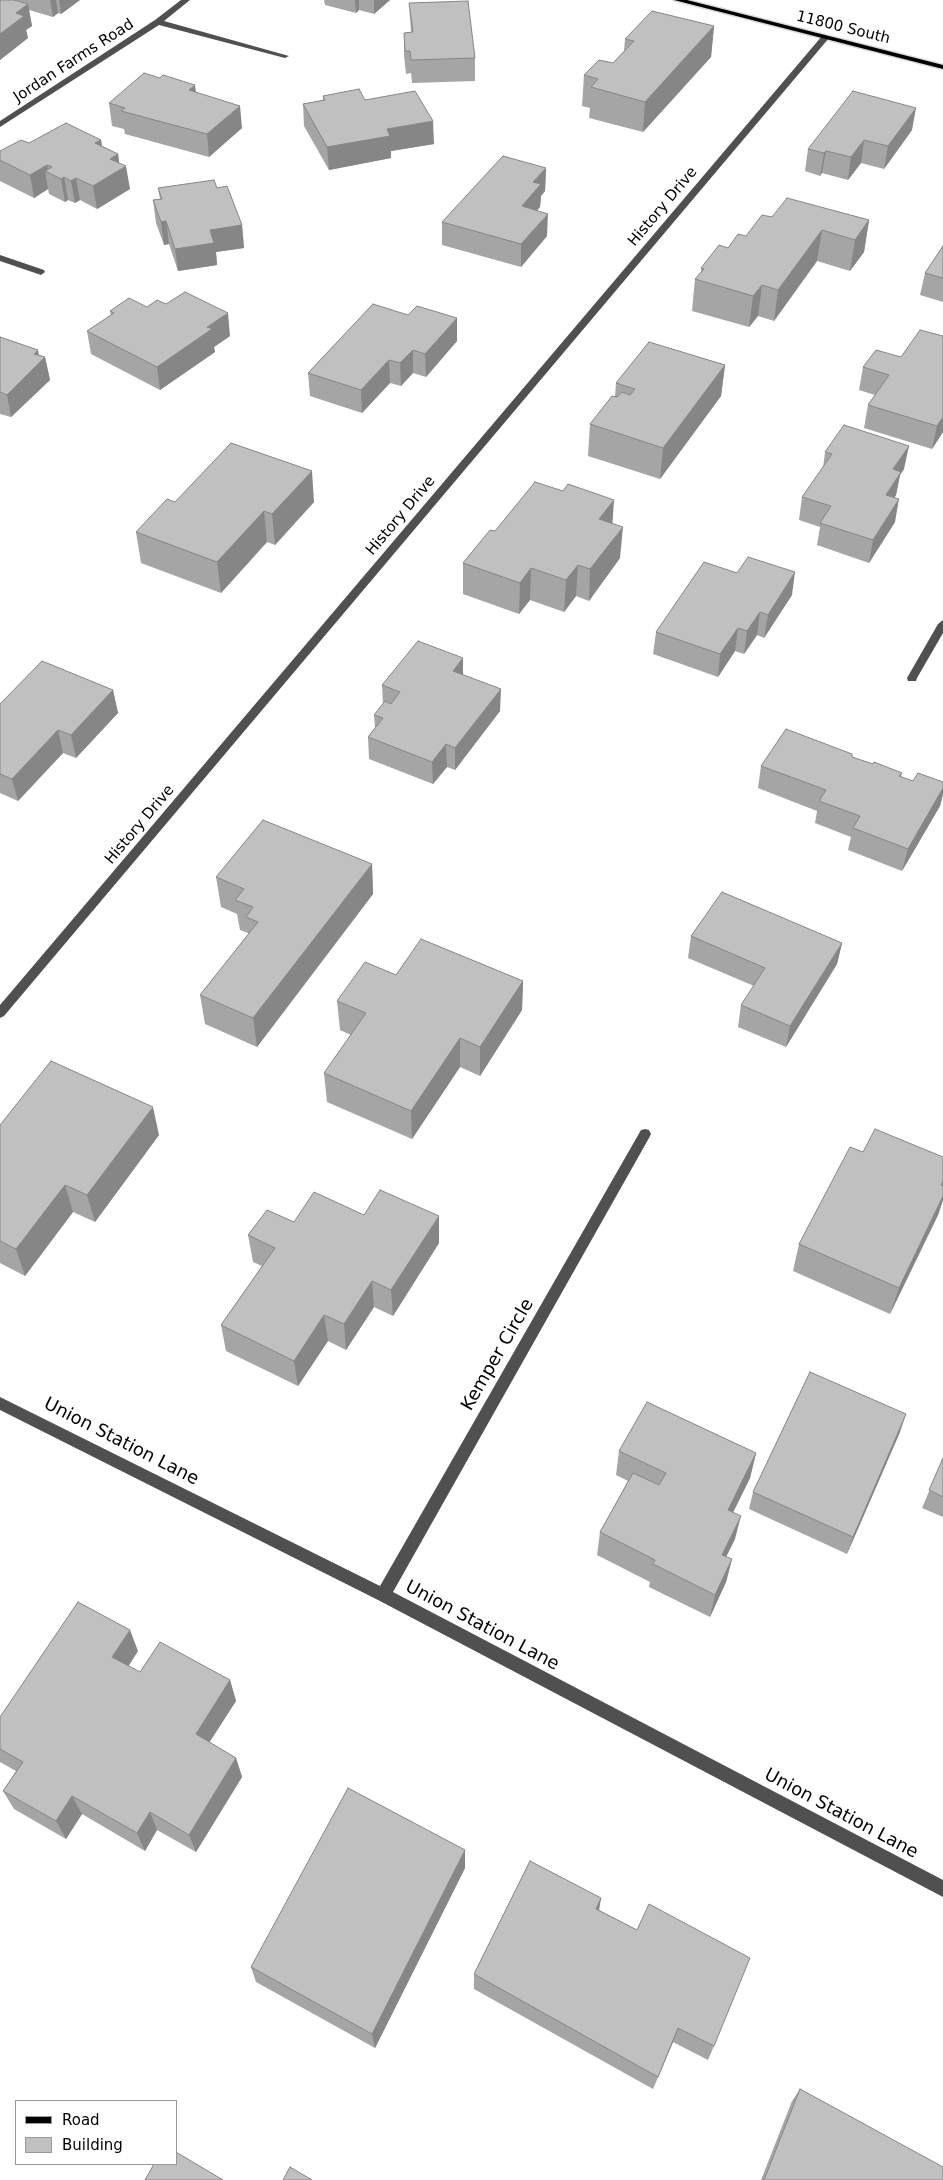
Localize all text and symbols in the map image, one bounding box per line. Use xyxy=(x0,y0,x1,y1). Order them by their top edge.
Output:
street label: 11800 South xyxy=(794,8,892,48)
street label: Jordan Farms Road xyxy=(11,15,137,107)
street label: History Drive xyxy=(625,164,701,250)
street label: History Drive xyxy=(363,473,439,559)
street label: History Drive xyxy=(102,782,178,868)
street label: Kemper Circle xyxy=(457,1295,539,1415)
street label: Union Station Lane xyxy=(40,1394,202,1490)
street label: Union Station Lane xyxy=(401,1576,563,1676)
street label: Union Station Lane xyxy=(760,1764,922,1864)
legend xyxy=(15,2100,178,2165)
text: Road xyxy=(62,2111,100,2129)
text: Building xyxy=(62,2136,123,2154)

